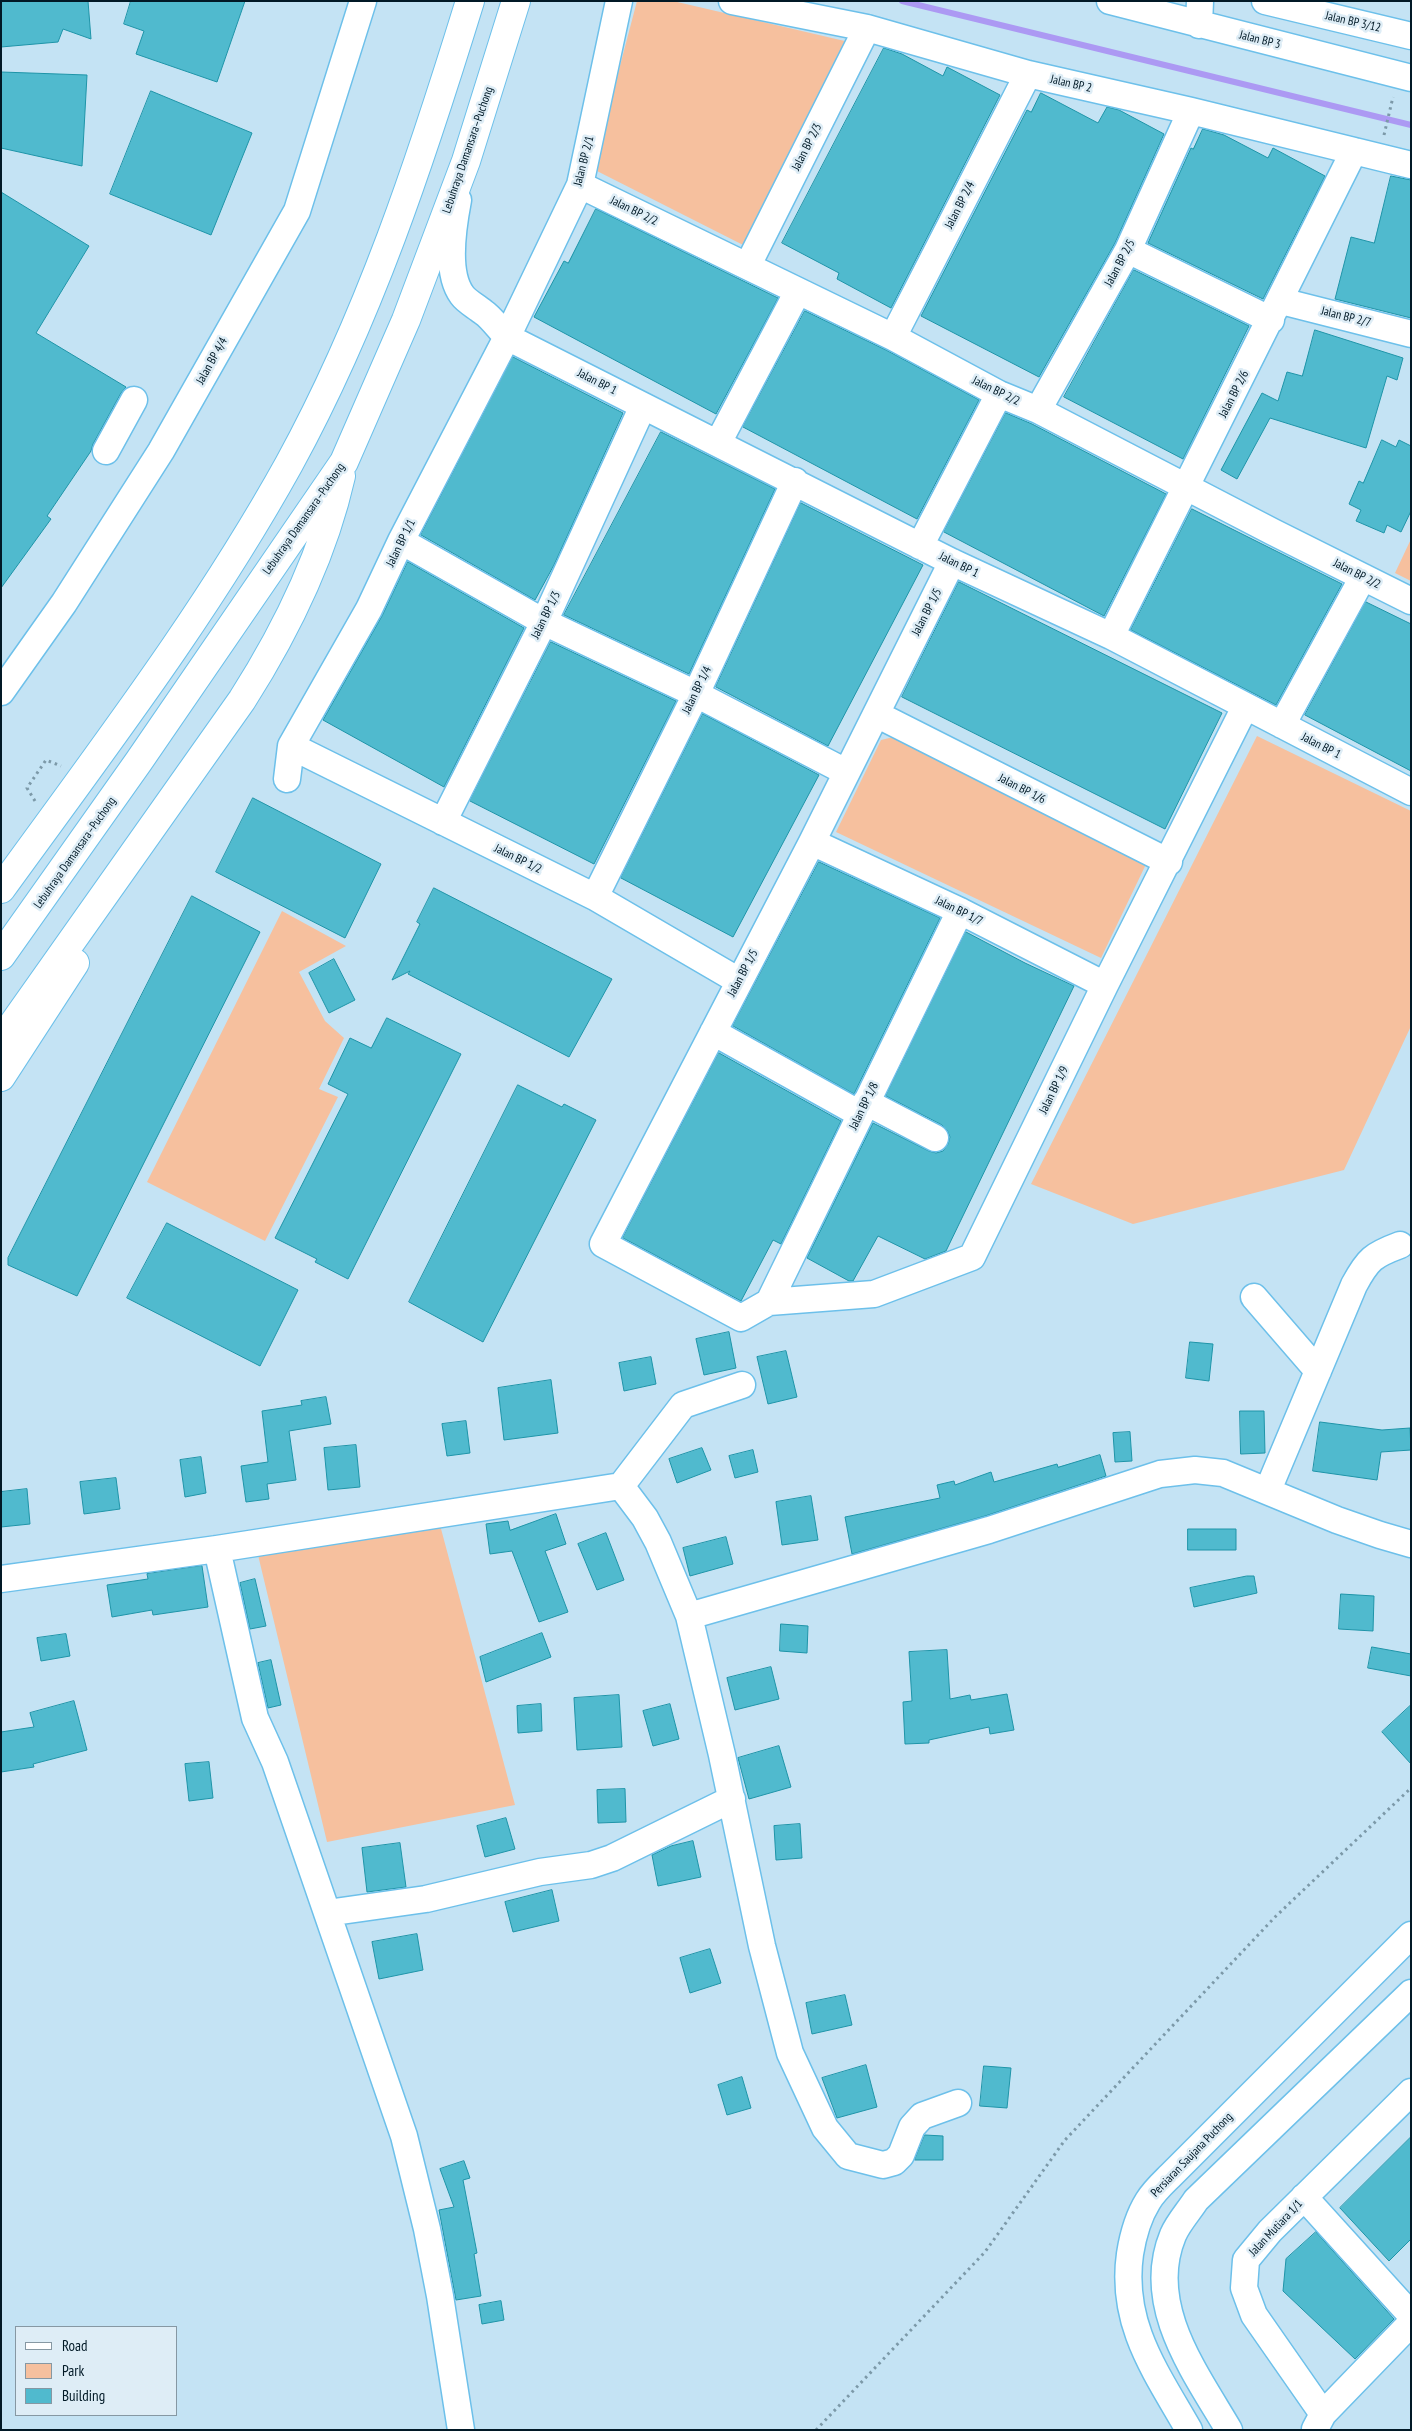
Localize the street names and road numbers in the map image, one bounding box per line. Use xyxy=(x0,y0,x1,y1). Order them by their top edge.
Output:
street label: Jalan BP 3/12 xyxy=(1324,9,1382,35)
street label: Jalan BP 3 xyxy=(1238,28,1282,52)
street label: Jalan BP 2 xyxy=(1049,72,1093,96)
street label: Lebuhraya Damansara–Puchong xyxy=(440,85,496,215)
street label: Jalan BP 2/3 xyxy=(789,121,825,173)
street label: Jalan BP 2/1 xyxy=(571,134,597,188)
street label: Jalan BP 2/4 xyxy=(942,179,978,231)
street label: Jalan BP 2/2 xyxy=(608,193,660,229)
street label: Jalan BP 2/5 xyxy=(1102,237,1138,289)
street label: Jalan BP 2/7 xyxy=(1319,304,1373,330)
street label: Jalan BP 4/4 xyxy=(193,335,231,387)
street label: Jalan BP 1 xyxy=(575,366,619,398)
street label: Jalan BP 2/6 xyxy=(1216,368,1252,420)
street label: Jalan BP 2/2 xyxy=(970,373,1022,409)
street label: Lebuhraya Damansara–Puchong xyxy=(260,460,348,578)
street label: Jalan BP 1/1 xyxy=(383,517,419,569)
street label: Jalan BP 1 xyxy=(937,549,981,581)
street label: Jalan BP 2/2 xyxy=(1331,556,1383,592)
street label: Jalan BP 1/5 xyxy=(909,586,945,638)
street label: Jalan BP 1/3 xyxy=(528,589,564,641)
street label: Jalan BP 1/4 xyxy=(679,664,715,716)
street label: Jalan BP 1 xyxy=(1299,730,1343,762)
street label: Jalan BP 1/6 xyxy=(996,771,1048,807)
street label: Lebuhraya Damansara–Puchong xyxy=(31,794,119,912)
street label: Jalan BP 1/2 xyxy=(492,841,544,877)
street label: Jalan BP 1/7 xyxy=(933,893,985,929)
street label: Jalan BP 1/5 xyxy=(725,947,761,999)
street label: Jalan BP 1/9 xyxy=(1036,1064,1072,1116)
street label: Jalan BP 1/8 xyxy=(846,1080,882,1132)
street label: Persiaran Saujana Puchong xyxy=(1148,2110,1236,2200)
street label: Jalan Mutiara 1/1 xyxy=(1246,2197,1306,2259)

